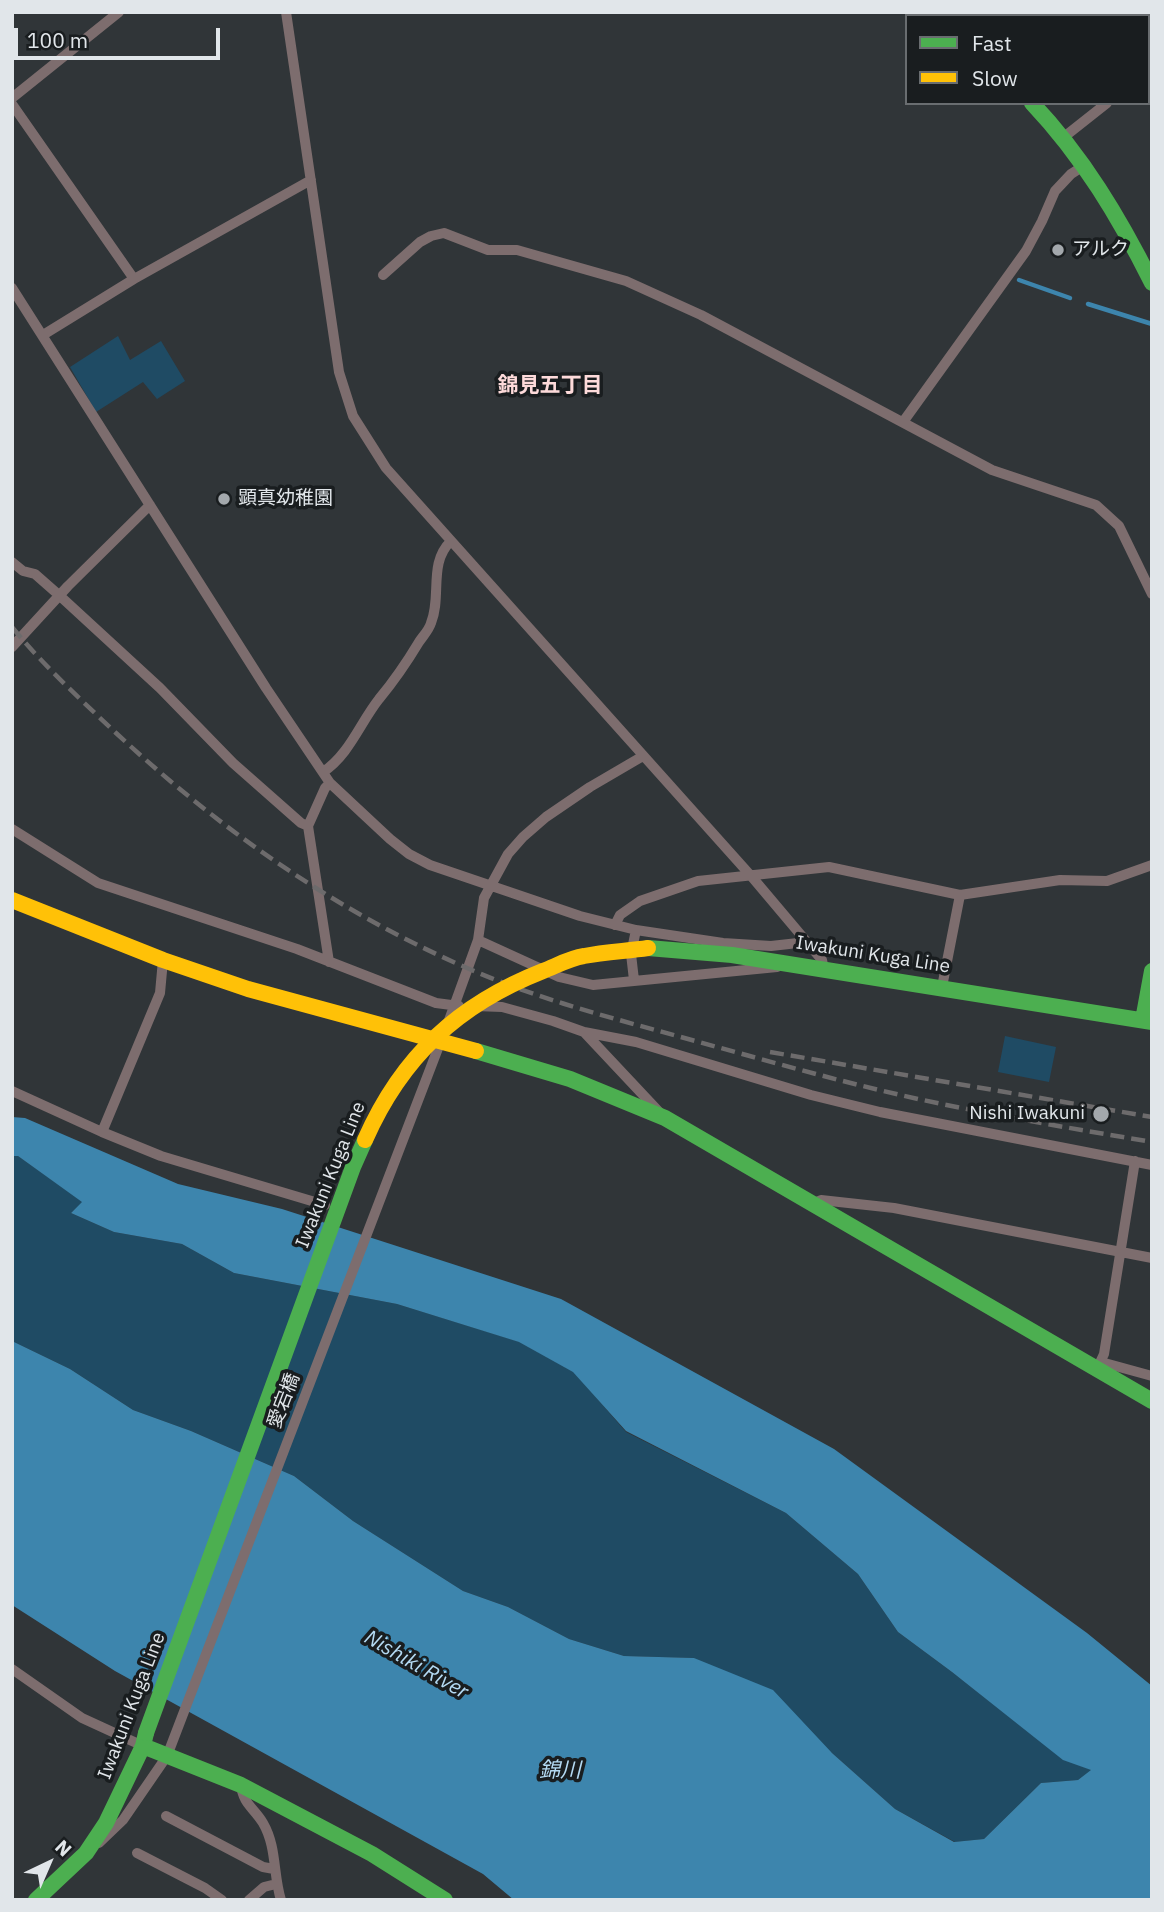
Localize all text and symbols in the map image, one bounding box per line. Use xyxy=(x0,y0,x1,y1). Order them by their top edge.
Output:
scale bar xyxy=(18,14,224,58)
legend xyxy=(905,14,1150,105)
text: 100 m xyxy=(27,26,88,54)
text: Fast xyxy=(972,29,1012,57)
text: Slow xyxy=(972,64,1018,92)
place label: アルク xyxy=(1072,239,1129,261)
marker: アルク xyxy=(1050,242,1066,258)
district label: 錦見五丁目 xyxy=(498,373,602,399)
place label: 顕真幼稚園 xyxy=(238,488,333,510)
marker: 顕真幼稚園 xyxy=(216,491,232,507)
street label: Iwakuni Kuga Line xyxy=(794,932,952,978)
street label: Iwakuni Kuga Line xyxy=(291,1099,371,1251)
place label: Nishi Iwakuni xyxy=(969,1103,1085,1125)
marker: Nishi Iwakuni xyxy=(1091,1104,1111,1124)
street label: 愛宕橋 xyxy=(263,1370,305,1432)
water label: Nishiki River xyxy=(360,1625,472,1705)
street label: Iwakuni Kuga Line xyxy=(93,1629,171,1783)
water label: 錦川 xyxy=(539,1758,581,1784)
north arrow xyxy=(14,1828,84,1898)
text: N xyxy=(50,1834,77,1861)

